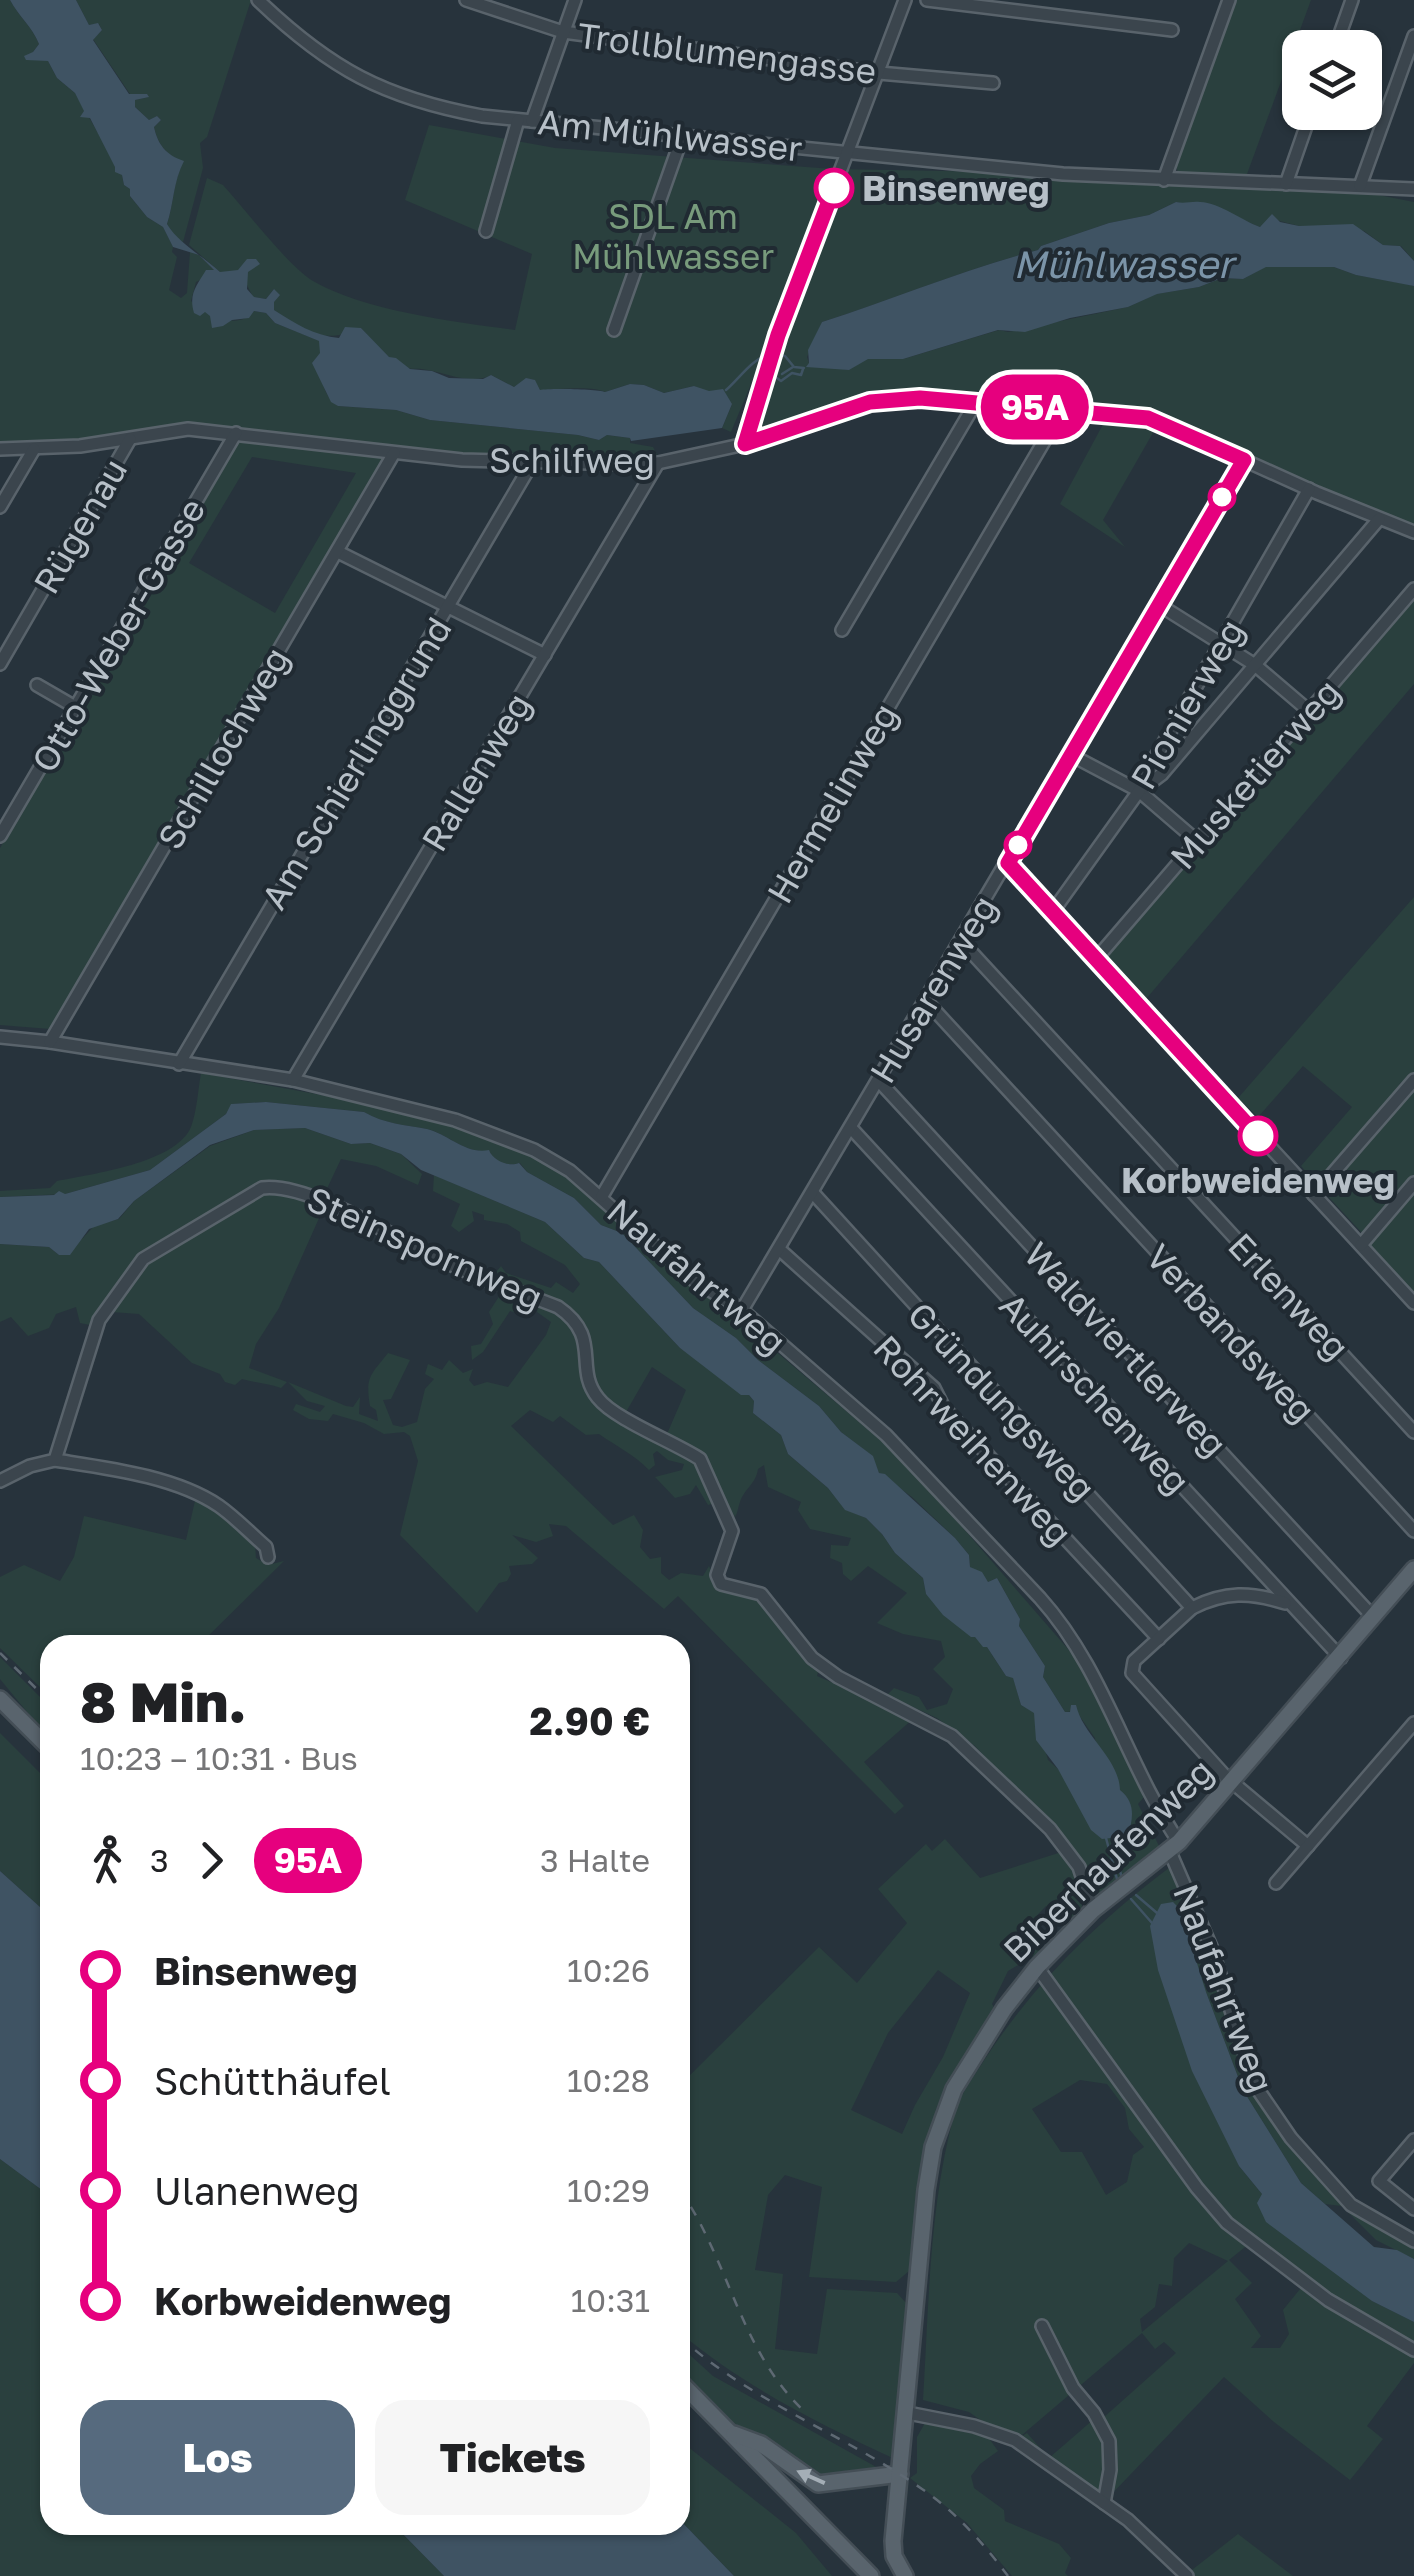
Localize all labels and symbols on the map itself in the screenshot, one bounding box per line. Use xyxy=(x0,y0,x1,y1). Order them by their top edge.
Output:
street label: Trollblumengasse xyxy=(575,14,879,92)
street label: Am Mühlwasser xyxy=(536,100,804,170)
place label: Binsenweg xyxy=(862,167,1050,209)
marker: Binsenweg xyxy=(815,169,853,207)
park label: SDL Am Mühlwasser xyxy=(572,195,774,277)
water label: Mühlwasser xyxy=(1013,241,1238,286)
line badge: 95A xyxy=(978,374,1092,440)
street label: Schilfweg xyxy=(489,439,655,481)
street label: Rügenau xyxy=(25,451,135,601)
unlabelled marker xyxy=(1209,484,1235,510)
street label: Otto-Weber-Gasse xyxy=(23,491,213,779)
street label: Am Schierlinggrund xyxy=(252,610,460,916)
street label: Pionierweg xyxy=(1122,612,1252,796)
street label: Schillochweg xyxy=(148,640,298,856)
street label: Musketierweg xyxy=(1161,671,1349,877)
street label: Rallenweg xyxy=(413,686,539,858)
street label: Hermelinweg xyxy=(758,696,906,910)
unlabelled marker xyxy=(1005,832,1031,858)
street label: Husarenweg xyxy=(861,888,1005,1090)
marker: Korbweidenweg xyxy=(1239,1117,1277,1155)
place label: Korbweidenweg xyxy=(1121,1159,1395,1201)
street label: Steinspornweg xyxy=(301,1177,549,1319)
street label: Naufahrtweg xyxy=(599,1189,795,1363)
street label: Erlenweg xyxy=(1220,1224,1358,1368)
street label: Waldviertlerweg xyxy=(1016,1233,1236,1465)
street label: Verbandsweg xyxy=(1138,1235,1324,1431)
street label: Auhirschenweg xyxy=(991,1284,1199,1502)
street label: Gründungsweg xyxy=(900,1293,1104,1509)
street label: Rohrweihenweg xyxy=(865,1327,1081,1553)
street label: Biberhaufenweg xyxy=(995,1750,1221,1970)
street label: Naufahrtweg xyxy=(1165,1878,1283,2098)
one-way arrow xyxy=(796,2469,825,2485)

